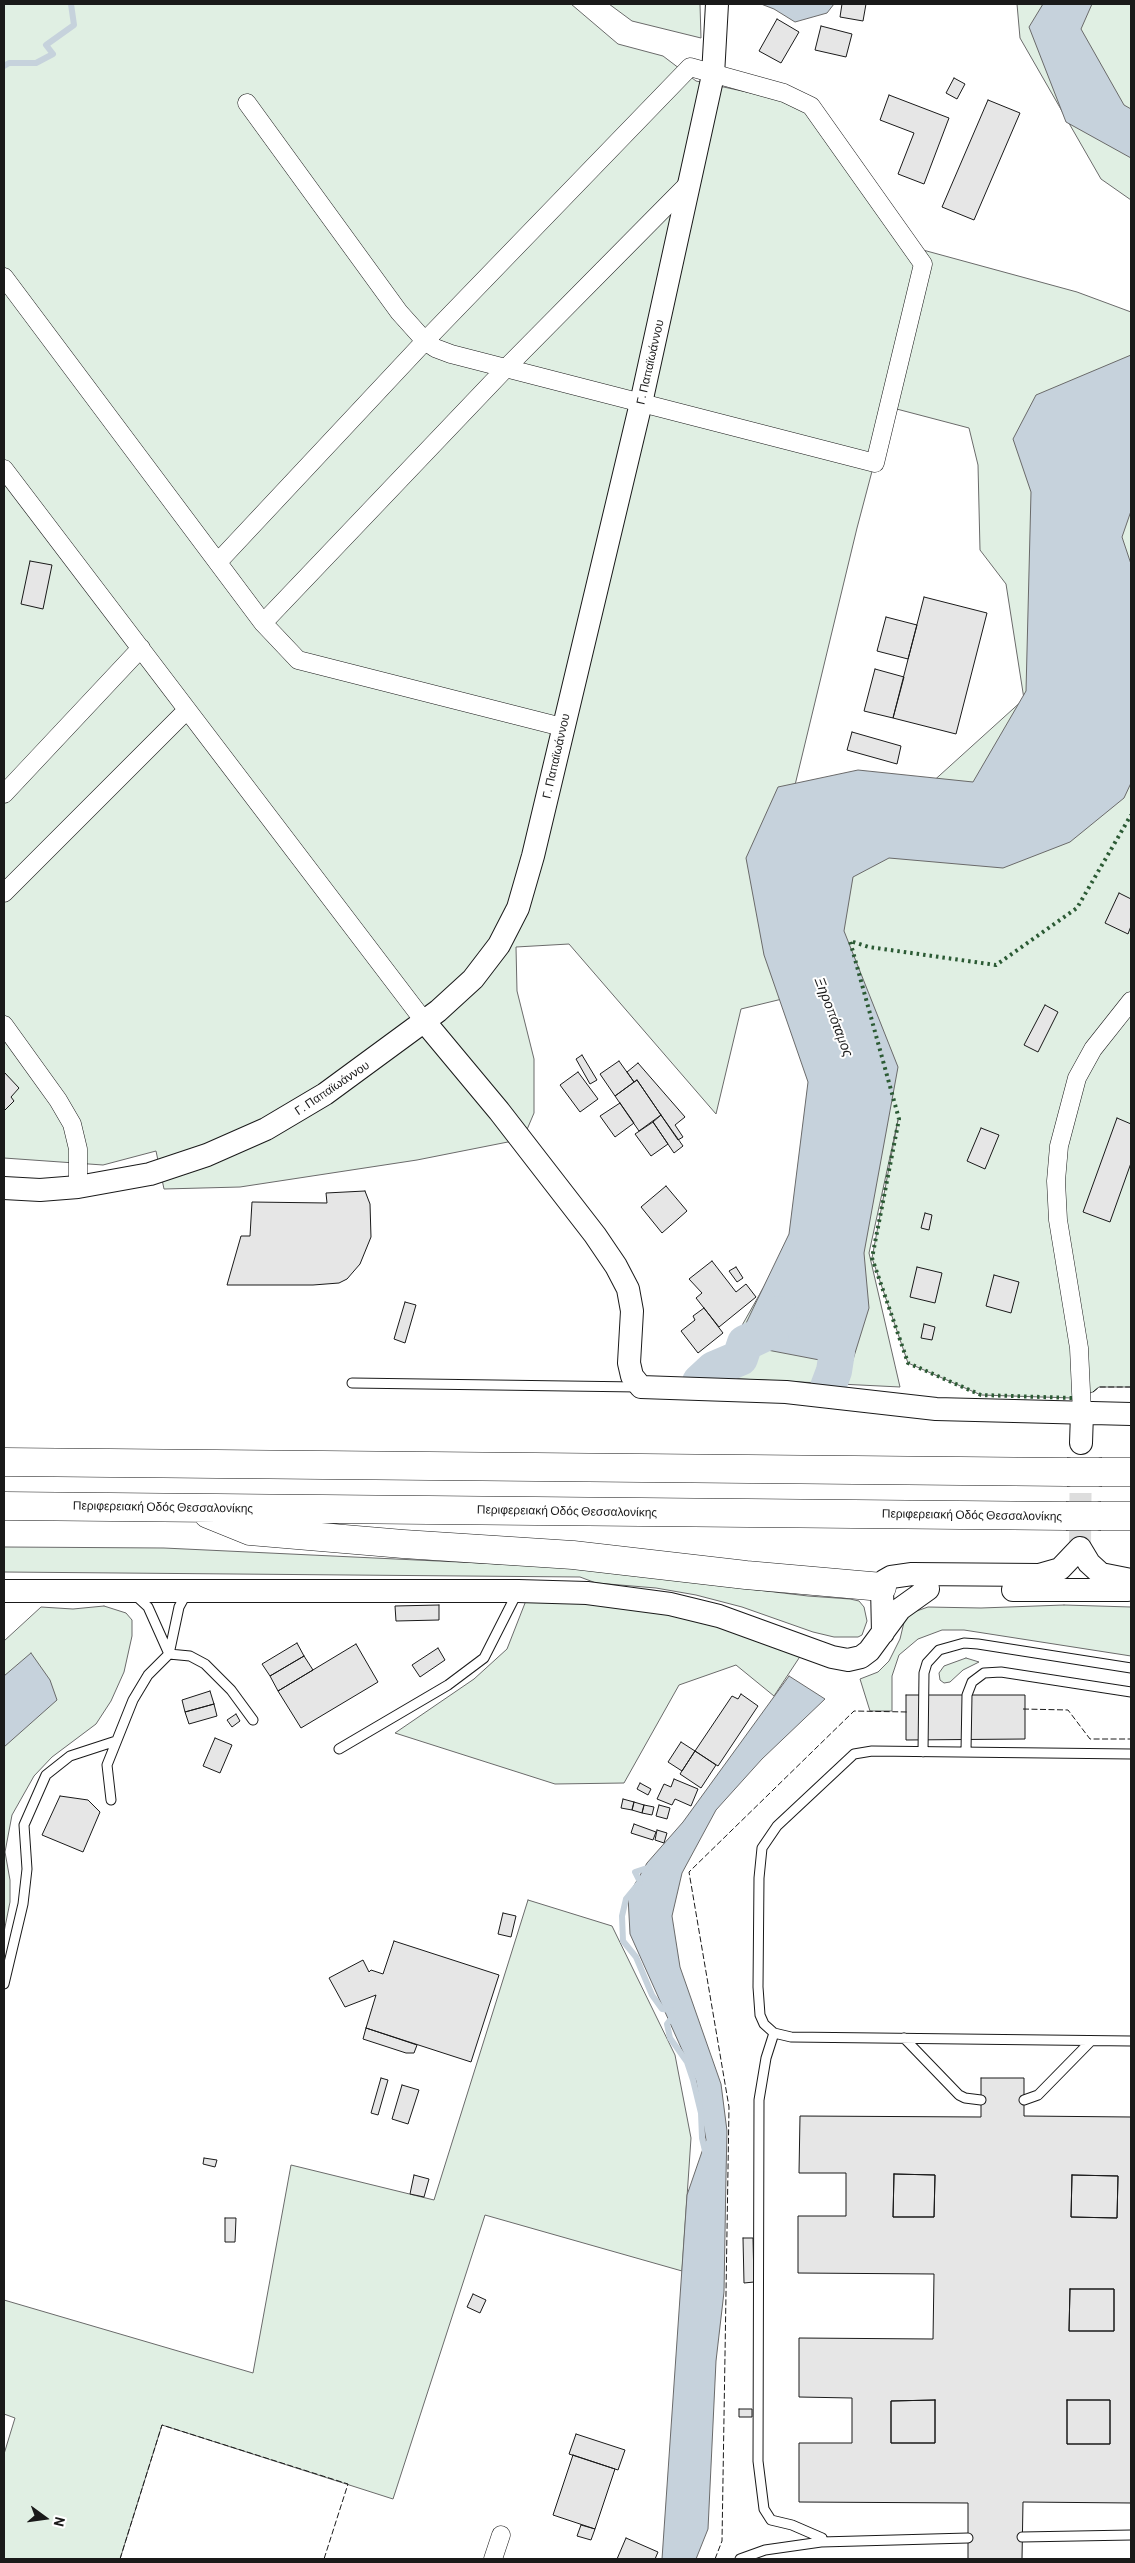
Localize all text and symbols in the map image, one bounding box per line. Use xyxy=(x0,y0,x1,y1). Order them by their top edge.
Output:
street label: Γ. Παπαϊωάννου xyxy=(633,318,667,406)
street label: Γ. Παπαϊωάννου xyxy=(539,712,573,800)
water label: Ξηροπόταμος xyxy=(811,975,857,1059)
street label: Γ. Παπαϊωάννου xyxy=(292,1058,372,1118)
street label: Περιφερειακή Οδός Θεσσαλονίκης xyxy=(73,1498,253,1516)
street label: Περιφερειακή Οδός Θεσσαλονίκης xyxy=(477,1502,657,1520)
street label: Περιφερειακή Οδός Θεσσαλονίκης xyxy=(882,1506,1062,1524)
north arrow xyxy=(20,2493,70,2543)
text: N xyxy=(51,2515,69,2528)

